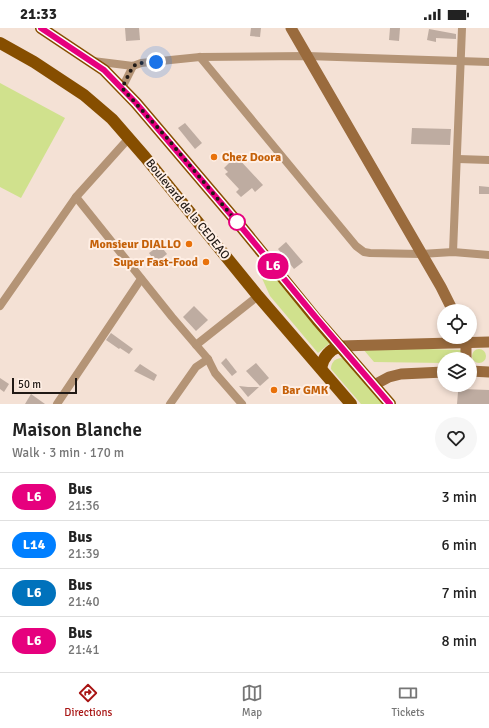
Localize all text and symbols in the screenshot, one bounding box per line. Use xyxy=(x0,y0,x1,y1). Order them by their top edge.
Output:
text: 21:33 xyxy=(20,5,57,23)
your location xyxy=(146,52,166,72)
place label: Chez Doora xyxy=(222,150,281,165)
marker: Chez Doora xyxy=(209,152,219,162)
street label: Boulevard de la CEDEAO xyxy=(142,156,233,263)
unlabelled marker xyxy=(228,213,246,231)
place label: Monsieur DIALLO xyxy=(89,237,181,252)
marker: Monsieur DIALLO xyxy=(184,239,194,249)
line badge: L6 xyxy=(255,253,291,279)
place label: Super Fast-Food xyxy=(113,255,199,270)
marker: Super Fast-Food xyxy=(201,257,211,267)
text: L6 xyxy=(266,257,280,274)
map controls xyxy=(437,304,477,392)
button: locate xyxy=(437,304,477,344)
button: layers xyxy=(437,352,477,392)
scale bar xyxy=(12,376,77,395)
text: 50 m xyxy=(18,378,41,391)
place label: Bar GMK xyxy=(282,383,329,398)
marker: Bar GMK xyxy=(269,385,279,395)
button: heart xyxy=(435,417,477,459)
text: Maison Blanche xyxy=(12,418,142,442)
text: Walk · 3 min · 170 m xyxy=(12,445,124,461)
text: Bus xyxy=(68,480,92,498)
text: L6 xyxy=(27,488,41,505)
text: 3 min xyxy=(441,488,477,506)
text: 21:36 xyxy=(68,498,100,514)
text: Bus xyxy=(68,528,92,546)
text: L14 xyxy=(23,536,45,553)
text: 6 min xyxy=(441,536,477,554)
text: 21:39 xyxy=(68,546,100,562)
text: Bus xyxy=(68,576,92,594)
text: L6 xyxy=(27,584,41,601)
text: 7 min xyxy=(441,584,477,602)
text: 21:40 xyxy=(68,594,100,610)
text: Bus xyxy=(68,624,92,642)
text: L6 xyxy=(27,632,41,649)
text: 8 min xyxy=(441,632,477,650)
text: 21:41 xyxy=(68,642,100,658)
tab: Directions xyxy=(64,682,112,719)
tab: Map xyxy=(241,682,263,719)
tab: Tickets xyxy=(392,682,425,719)

